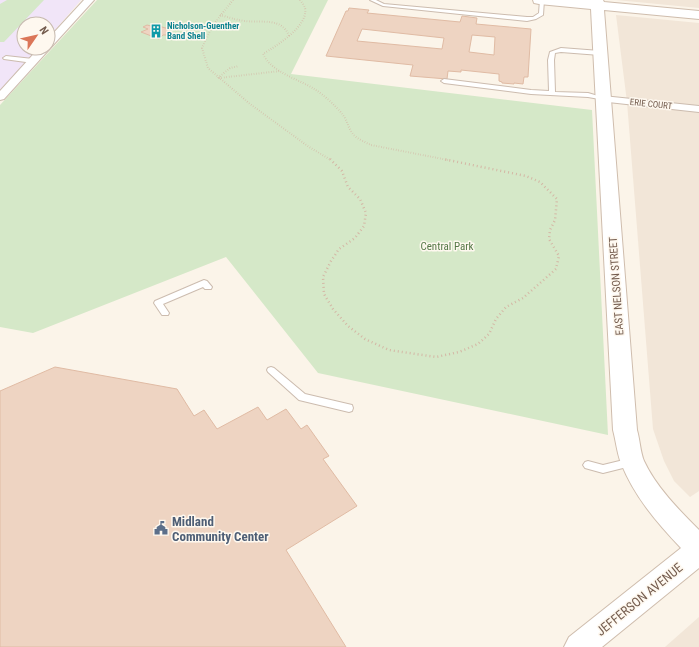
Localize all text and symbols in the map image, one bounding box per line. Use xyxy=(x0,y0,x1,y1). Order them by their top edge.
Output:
north arrow xyxy=(16,16,56,56)
place label: Nicholson-Guenther Band Shell xyxy=(167,21,239,41)
building icon: Nicholson-Guenther Band Shell xyxy=(148,23,164,39)
text: N xyxy=(37,24,51,37)
street label: ERIE COURT xyxy=(629,97,673,111)
street label: EAST NELSON STREET xyxy=(607,236,626,336)
park label: Central Park xyxy=(420,240,474,253)
place label: Midland Community Center xyxy=(172,514,269,544)
public building icon: Midland Community Center xyxy=(153,520,169,536)
street label: JEFFERSON AVENUE xyxy=(593,560,686,639)

